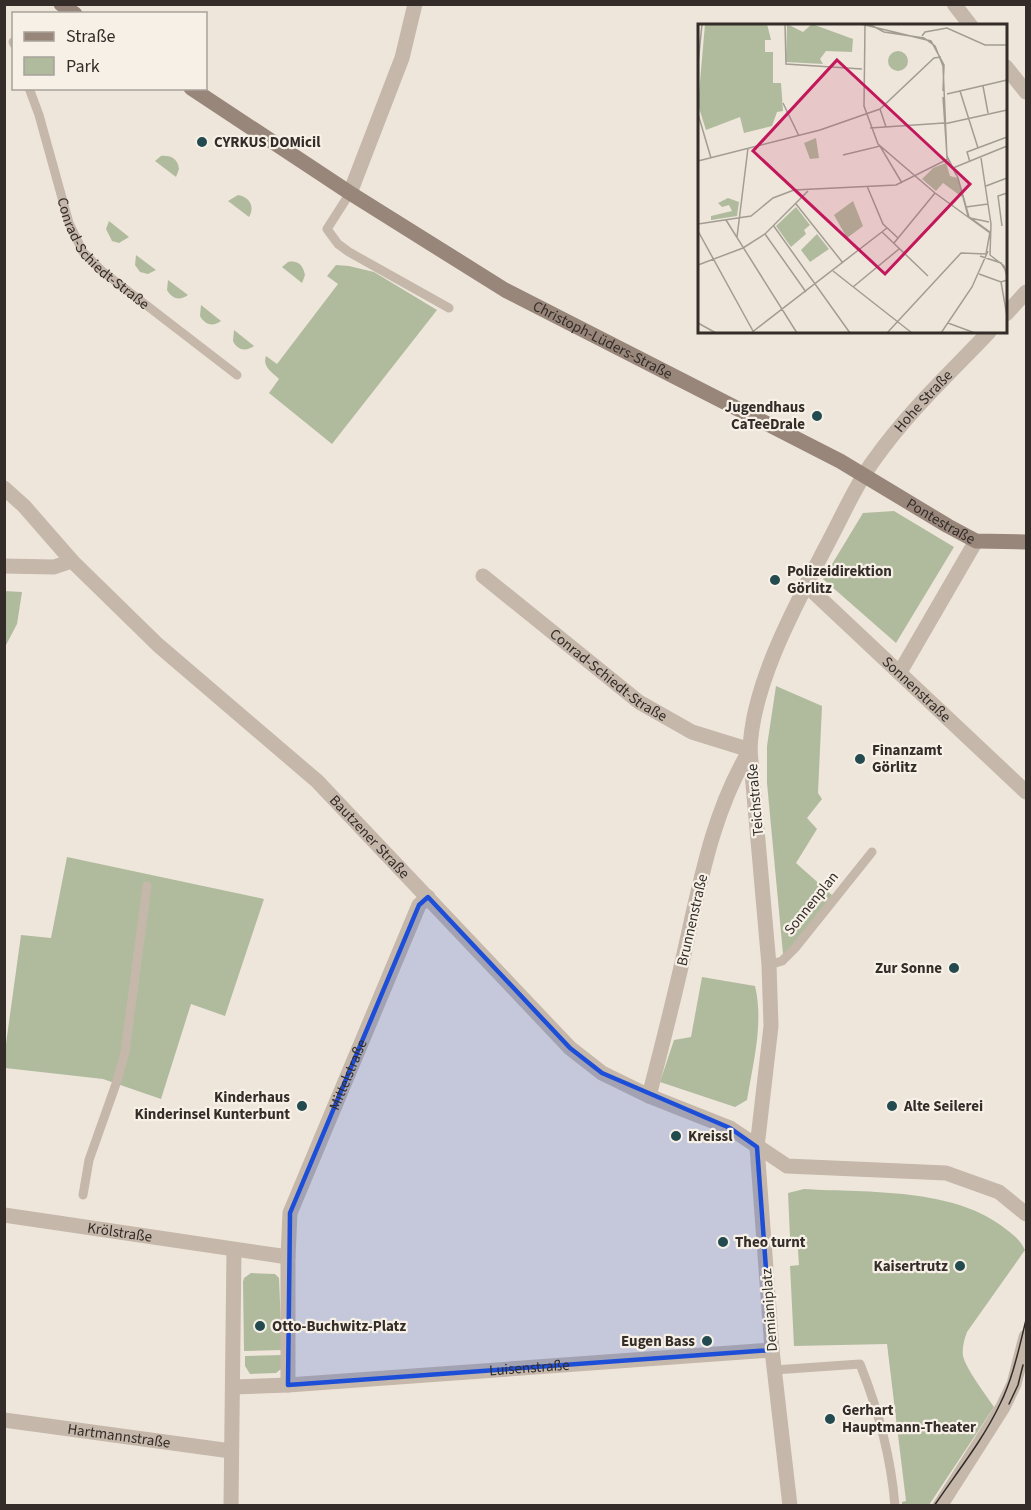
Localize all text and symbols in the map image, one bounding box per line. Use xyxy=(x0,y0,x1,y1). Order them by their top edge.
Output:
legend xyxy=(12,12,207,90)
text: Straße xyxy=(66,24,116,49)
inset map xyxy=(698,24,1007,333)
text: Park xyxy=(66,54,100,79)
place label: CYRKUS DOMicil xyxy=(214,132,321,153)
marker: CYRKUS DOMicil xyxy=(195,135,209,149)
street label: Conrad-Schiedt-Straße xyxy=(51,195,154,315)
street label: Christoph-Lüders-Straße xyxy=(529,296,676,385)
street label: Hohe Straße xyxy=(889,365,958,437)
place label: Jugendhaus CaTeeDrale xyxy=(725,397,805,435)
marker: Jugendhaus CaTeeDrale xyxy=(810,409,824,423)
street label: Pontestraße xyxy=(902,493,979,550)
place label: Polizeidirektion Görlitz xyxy=(787,561,892,599)
marker: Polizeidirektion Görlitz xyxy=(768,573,782,587)
street label: Conrad-Schiedt-Straße xyxy=(545,624,671,727)
street label: Sonnenstraße xyxy=(877,652,956,727)
place label: Finanzamt Görlitz xyxy=(872,740,943,778)
marker: Finanzamt Görlitz xyxy=(853,752,867,766)
street label: Teichstraße xyxy=(742,763,769,837)
street label: Bautzener Straße xyxy=(324,790,414,884)
street label: Sonnenplan xyxy=(779,867,844,940)
street label: Brunnenstraße xyxy=(672,872,713,968)
place label: Zur Sonne xyxy=(875,958,942,979)
marker: Zur Sonne xyxy=(947,961,961,975)
street label: Mittelstraße xyxy=(324,1036,373,1114)
place label: Kinderhaus Kinderinsel Kunterbunt xyxy=(135,1087,290,1125)
place label: Alte Seilerei xyxy=(903,1096,983,1117)
marker: Kinderhaus Kinderinsel Kunterbunt xyxy=(295,1099,309,1113)
marker: Alte Seilerei xyxy=(885,1099,899,1113)
place label: Kreissl xyxy=(688,1126,733,1147)
marker: Kreissl xyxy=(669,1129,683,1143)
street label: Krölstraße xyxy=(86,1217,154,1248)
place label: Theo turnt xyxy=(735,1232,806,1253)
marker: Theo turnt xyxy=(716,1235,730,1249)
place label: Kaisertrutz xyxy=(873,1256,948,1277)
marker: Kaisertrutz xyxy=(953,1259,967,1273)
street label: Demianiplatz xyxy=(756,1268,783,1352)
place label: Otto-Buchwitz-Platz xyxy=(272,1316,406,1337)
marker: Otto-Buchwitz-Platz xyxy=(253,1319,267,1333)
place label: Eugen Bass xyxy=(621,1331,695,1352)
marker: Eugen Bass xyxy=(700,1334,714,1348)
street label: Luisenstraße xyxy=(488,1355,570,1381)
place label: Gerhart Hauptmann-Theater xyxy=(842,1400,976,1438)
marker: Gerhart Hauptmann-Theater xyxy=(823,1412,837,1426)
street label: Hartmannstraße xyxy=(66,1419,172,1454)

